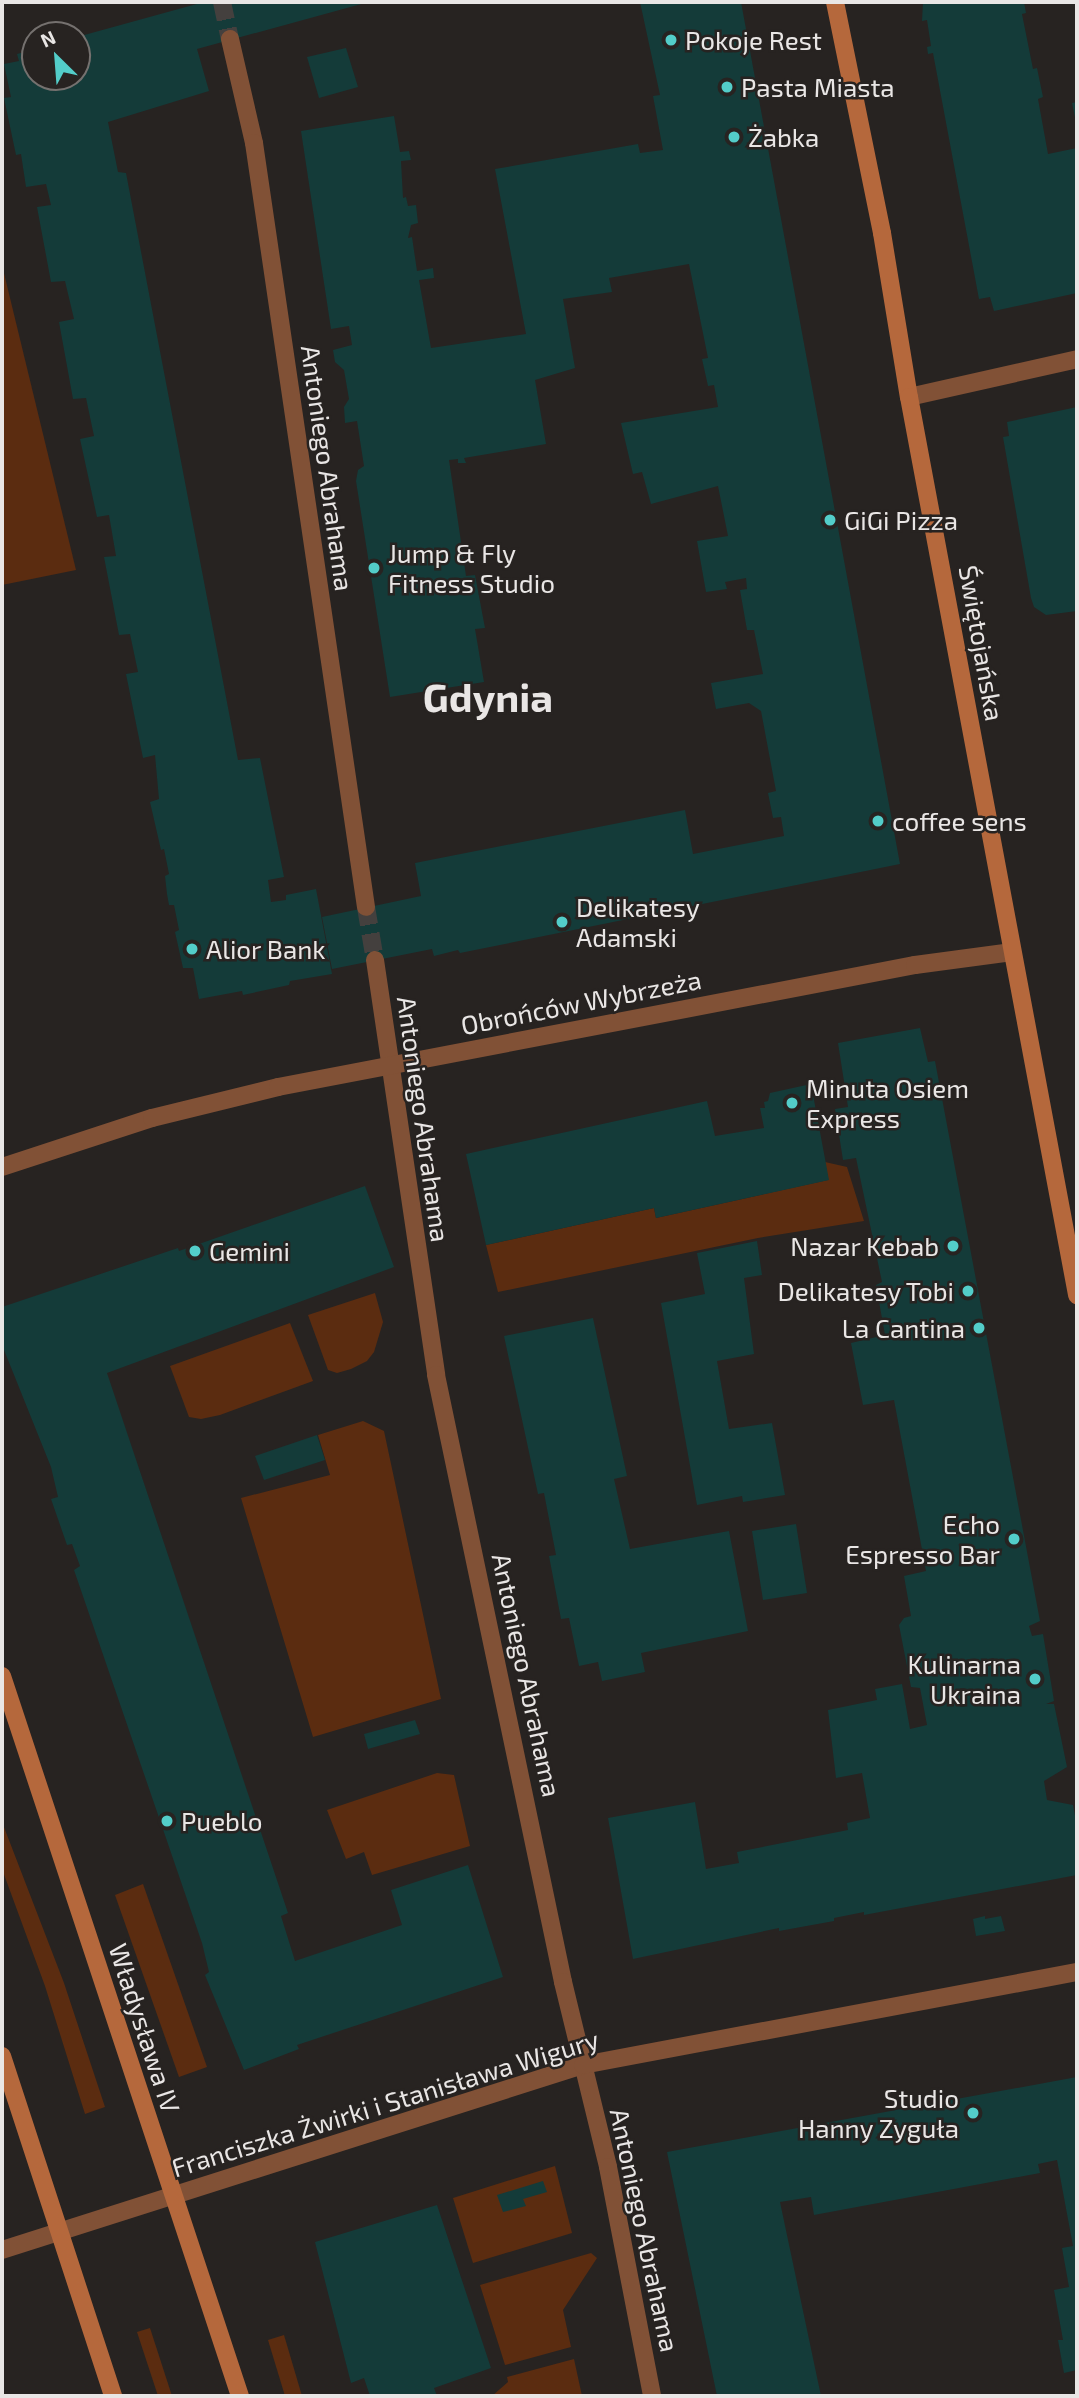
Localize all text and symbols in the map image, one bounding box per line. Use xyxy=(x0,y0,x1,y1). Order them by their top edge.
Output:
north arrow xyxy=(21,21,91,91)
place label: Pokoje Rest xyxy=(685,24,822,56)
text: N xyxy=(37,25,59,52)
marker: Pokoje Rest xyxy=(663,32,679,48)
place label: Pasta Miasta xyxy=(741,71,895,103)
marker: Pasta Miasta xyxy=(719,79,735,95)
place label: Żabka xyxy=(748,121,819,153)
marker: Żabka xyxy=(726,129,742,145)
street label: Antoniego Abrahama xyxy=(295,343,361,593)
place label: GiGi Pizza xyxy=(844,504,958,536)
marker: GiGi Pizza xyxy=(822,512,838,528)
place label: Jump & Fly Fitness Studio xyxy=(388,537,555,598)
marker: Jump & Fly Fitness Studio xyxy=(366,560,382,576)
street label: Świętojańska xyxy=(953,563,1011,723)
district label: Gdynia xyxy=(423,672,553,720)
place label: coffee sens xyxy=(892,805,1027,837)
marker: coffee sens xyxy=(870,813,886,829)
place label: Delikatesy Adamski xyxy=(576,891,700,953)
marker: Delikatesy Adamski xyxy=(554,914,570,930)
place label: Alior Bank xyxy=(206,933,326,965)
marker: Alior Bank xyxy=(184,941,200,957)
street label: Obrońców Wybrzeża xyxy=(458,963,704,1041)
street label: Antoniego Abrahama xyxy=(391,994,457,1244)
place label: Minuta Osiem Express xyxy=(806,1072,969,1134)
marker: Minuta Osiem Express xyxy=(784,1095,800,1111)
place label: Nazar Kebab xyxy=(790,1230,939,1262)
place label: Gemini xyxy=(209,1235,290,1267)
marker: Nazar Kebab xyxy=(945,1238,961,1254)
marker: Gemini xyxy=(187,1243,203,1259)
place label: Delikatesy Tobi xyxy=(776,1275,954,1307)
marker: Delikatesy Tobi xyxy=(960,1283,976,1299)
place label: La Cantina xyxy=(842,1312,965,1344)
marker: La Cantina xyxy=(971,1320,987,1336)
place label: Echo Espresso Bar xyxy=(845,1508,1000,1570)
marker: Echo Espresso Bar xyxy=(1006,1531,1022,1547)
street label: Antoniego Abrahama xyxy=(486,1550,568,1800)
place label: Kulinarna Ukraina xyxy=(908,1648,1021,1710)
marker: Kulinarna Ukraina xyxy=(1027,1671,1043,1687)
place label: Pueblo xyxy=(181,1805,262,1837)
marker: Pueblo xyxy=(159,1813,175,1829)
street label: Władysława IV xyxy=(103,1939,187,2117)
street label: Franciszka Żwirki i Stanisława Wigury xyxy=(168,2023,602,2183)
place label: Studio Hanny Zyguła xyxy=(797,2082,959,2144)
street label: Antoniego Abrahama xyxy=(604,2105,686,2355)
marker: Studio Hanny Zyguła xyxy=(965,2105,981,2121)

